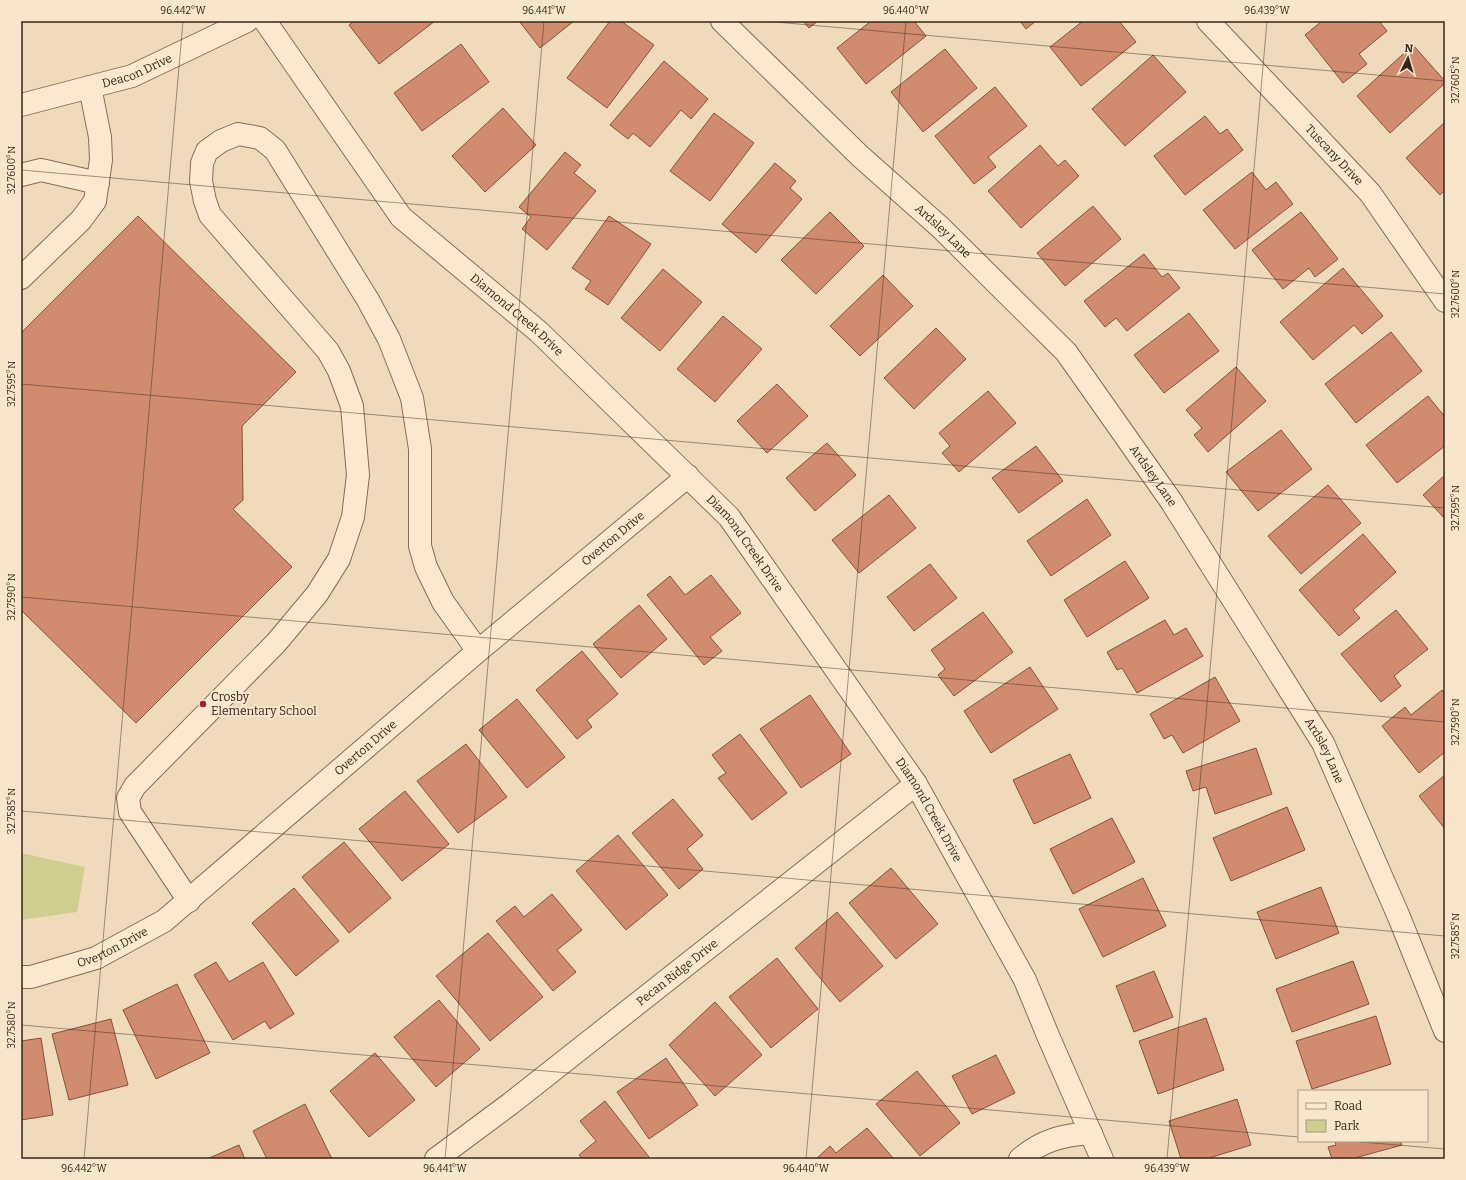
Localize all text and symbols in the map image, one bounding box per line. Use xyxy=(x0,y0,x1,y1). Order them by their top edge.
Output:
text: 96.442°W xyxy=(160,5,206,17)
text: 96.441°W xyxy=(522,5,567,17)
text: 96.440°W xyxy=(883,5,930,17)
text: 96.439°W xyxy=(1244,5,1290,17)
north arrow xyxy=(1388,38,1428,78)
text: N xyxy=(1404,42,1414,55)
street label: Deacon Drive xyxy=(100,51,174,91)
text: 32.7605°N xyxy=(1450,56,1462,104)
street label: Tuscany Drive xyxy=(1302,122,1366,188)
text: 32.7600°N xyxy=(6,146,18,194)
street label: Ardsley Lane xyxy=(912,201,974,261)
text: 32.7600°N xyxy=(1450,270,1462,318)
street label: Diamond Creek Drive xyxy=(467,271,566,359)
text: 32.7595°N xyxy=(6,361,18,407)
street label: Ardsley Lane xyxy=(1127,442,1180,509)
text: 32.7595°N xyxy=(1450,485,1462,531)
street label: Diamond Creek Drive xyxy=(704,492,786,595)
street label: Overton Drive xyxy=(579,508,647,569)
text: 32.7590°N xyxy=(6,573,18,621)
place label: Crosby Elementary School xyxy=(211,690,317,718)
text: 32.7590°N xyxy=(1450,698,1462,746)
marker: Crosby Elementary School xyxy=(198,699,208,709)
street label: Ardsley Lane xyxy=(1302,715,1347,786)
street label: Overton Drive xyxy=(332,717,400,778)
street label: Diamond Creek Drive xyxy=(893,755,965,864)
text: 32.7585°N xyxy=(6,788,18,834)
text: 32.7585°N xyxy=(1450,913,1462,959)
street label: Overton Drive xyxy=(75,924,150,970)
street label: Pecan Ridge Drive xyxy=(634,936,721,1009)
text: 32.7580°N xyxy=(6,1001,18,1049)
legend xyxy=(1298,1090,1428,1142)
text: Road xyxy=(1334,1099,1362,1113)
text: Park xyxy=(1334,1119,1360,1133)
text: 96.442°W xyxy=(61,1163,107,1175)
text: 96.441°W xyxy=(423,1163,468,1175)
text: 96.440°W xyxy=(783,1163,830,1175)
text: 96.439°W xyxy=(1144,1163,1190,1175)

